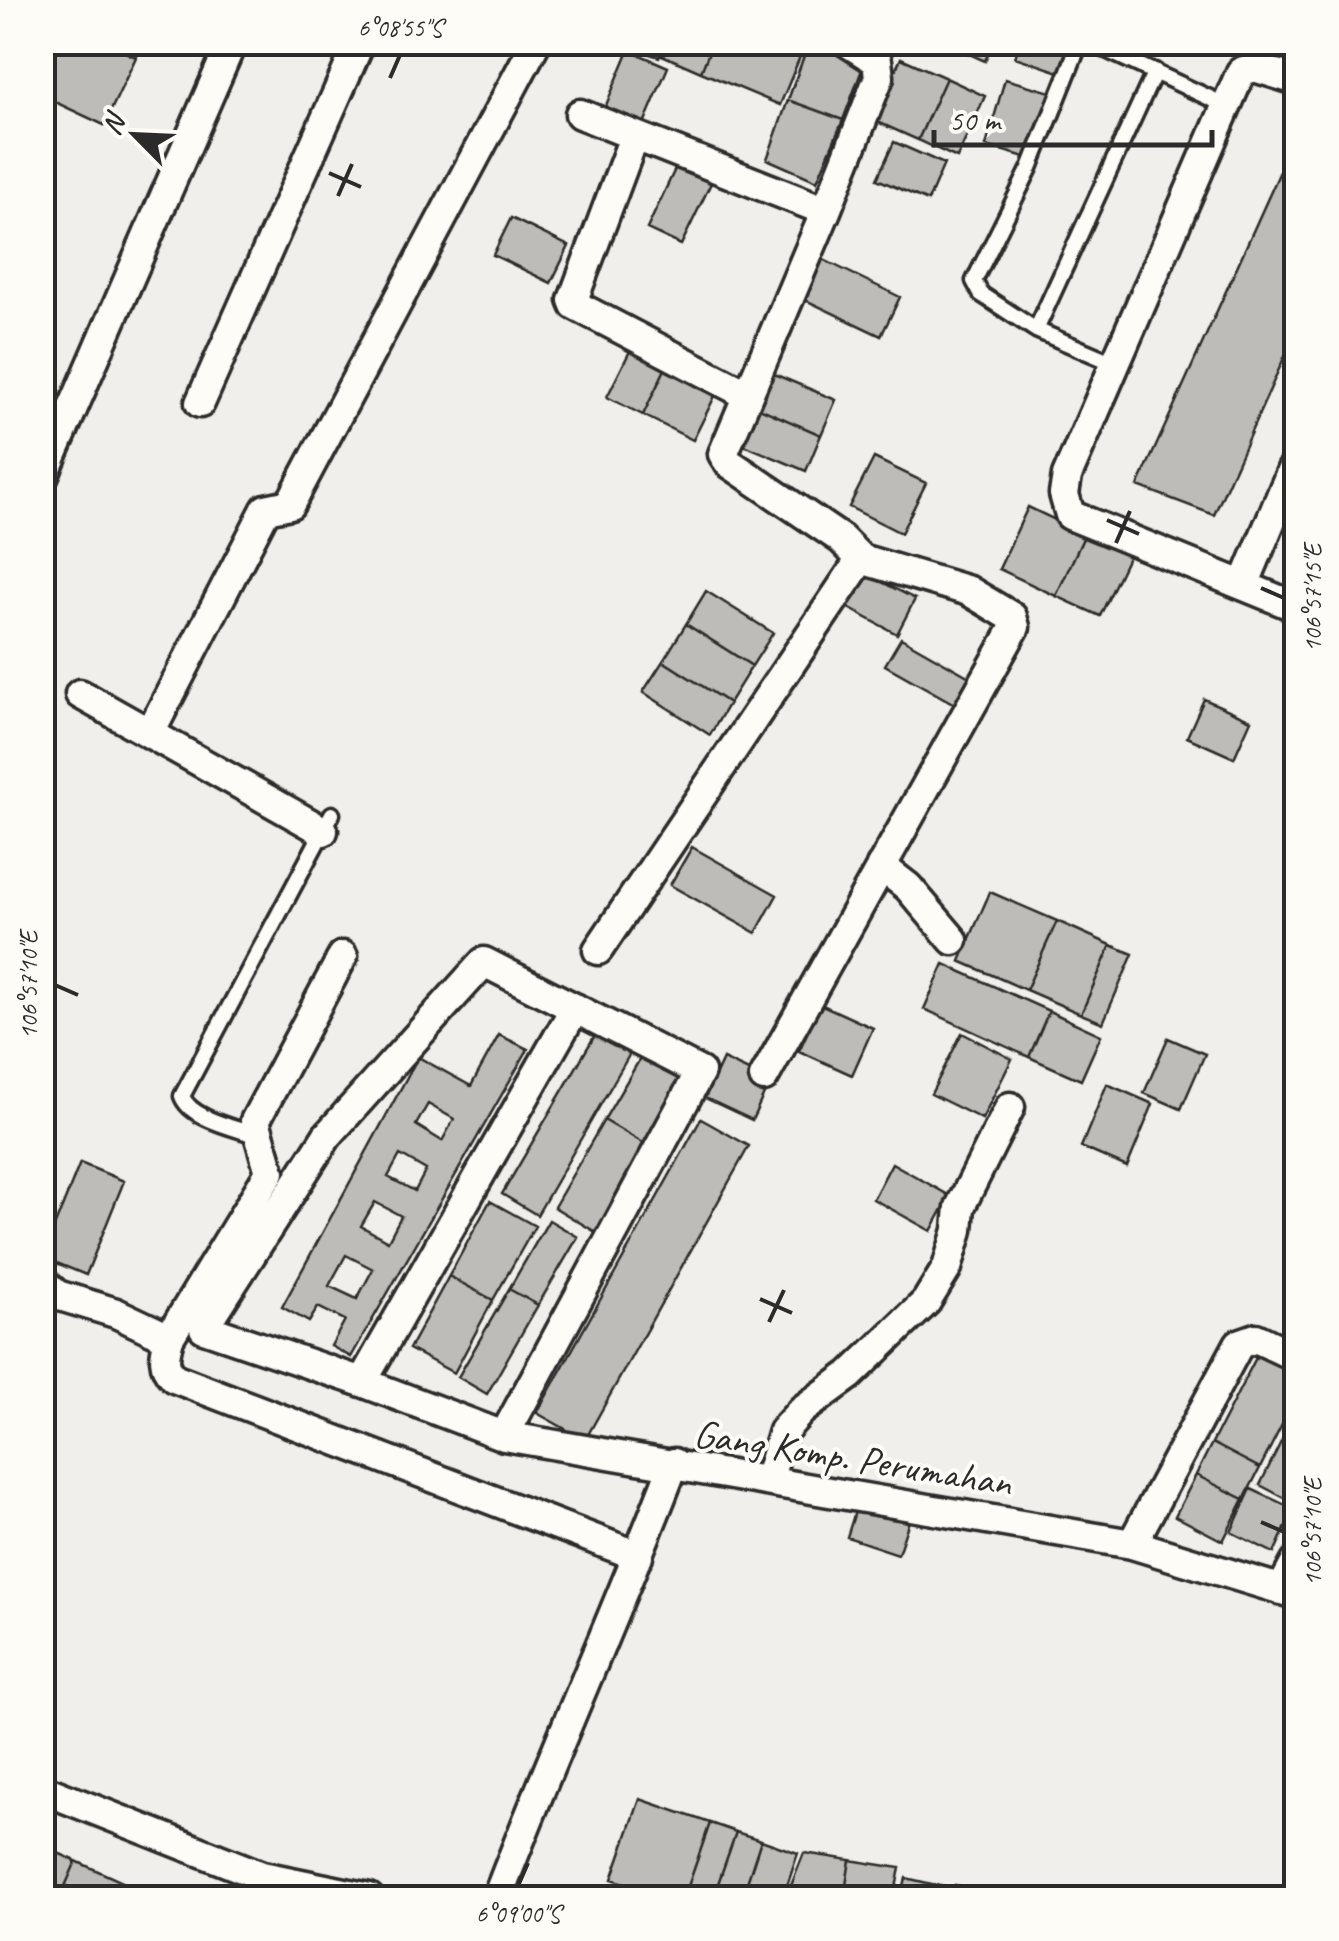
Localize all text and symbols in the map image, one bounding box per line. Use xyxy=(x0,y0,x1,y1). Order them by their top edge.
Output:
text: 6°08'55"S xyxy=(358,12,447,44)
north arrow xyxy=(85,85,185,185)
scale bar xyxy=(934,85,1212,147)
text: 50 m xyxy=(949,101,1002,139)
text: N xyxy=(93,106,134,140)
text: 106°57'15"E xyxy=(1297,541,1329,652)
text: 106°57'10"E xyxy=(13,928,45,1039)
street label: Gang Komp. Perumahan xyxy=(691,1408,1016,1508)
text: 106°57'10"E xyxy=(1297,1475,1329,1586)
text: 6°09'00"S xyxy=(476,1898,565,1930)

